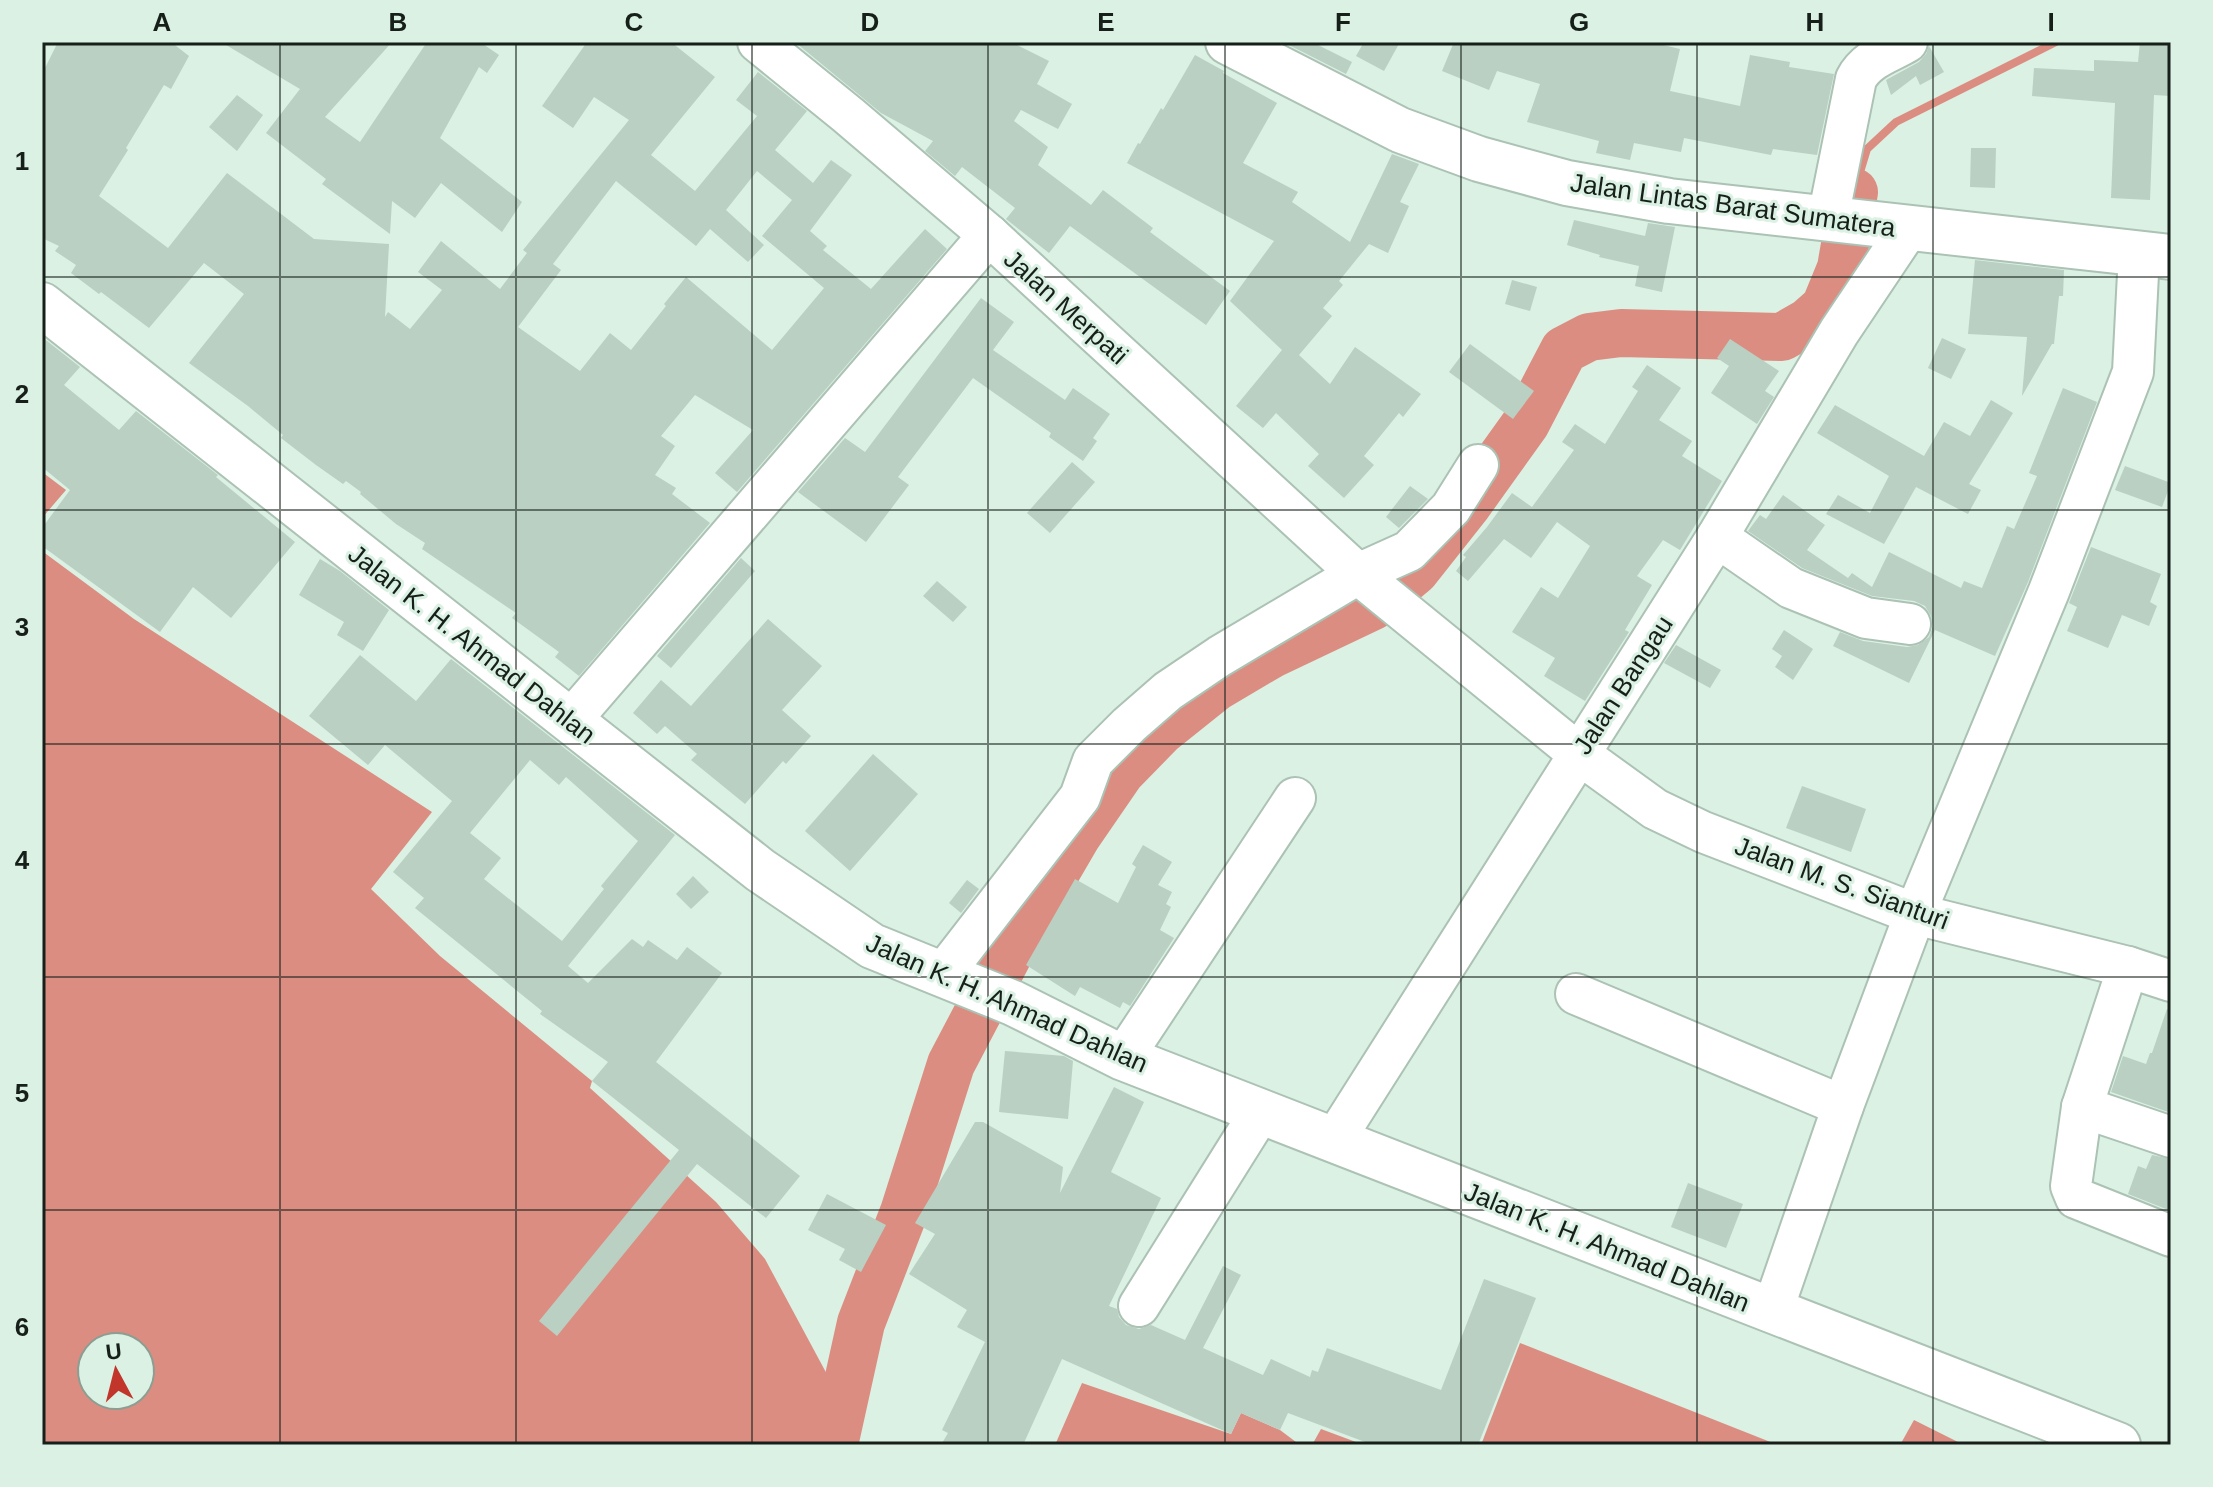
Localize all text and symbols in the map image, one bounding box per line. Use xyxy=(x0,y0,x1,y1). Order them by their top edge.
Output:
text: A xyxy=(153,7,172,37)
text: B xyxy=(389,7,407,37)
text: C xyxy=(625,7,644,37)
text: D xyxy=(861,7,879,37)
text: E xyxy=(1097,7,1115,37)
text: F xyxy=(1335,7,1351,37)
text: G xyxy=(1569,7,1589,37)
text: H xyxy=(1806,7,1824,37)
text: I xyxy=(2047,7,2055,37)
text: 1 xyxy=(15,146,29,176)
street label: Jalan Lintas Barat Sumatera xyxy=(1568,167,1898,243)
street label: Jalan Merpati xyxy=(998,244,1134,370)
text: 2 xyxy=(15,379,29,409)
street label: Jalan K. H. Ahmad Dahlan xyxy=(343,538,601,750)
street label: Jalan Bangau xyxy=(1567,610,1679,760)
text: 3 xyxy=(15,612,29,642)
street label: Jalan M. S. Sianturi xyxy=(1731,830,1953,936)
text: 4 xyxy=(15,845,30,875)
street label: Jalan K. H. Ahmad Dahlan xyxy=(862,927,1152,1079)
text: 5 xyxy=(15,1078,29,1108)
street label: Jalan K. H. Ahmad Dahlan xyxy=(1460,1176,1754,1318)
text: 6 xyxy=(15,1312,29,1342)
north arrow xyxy=(76,1331,156,1411)
text: U xyxy=(104,1338,123,1365)

